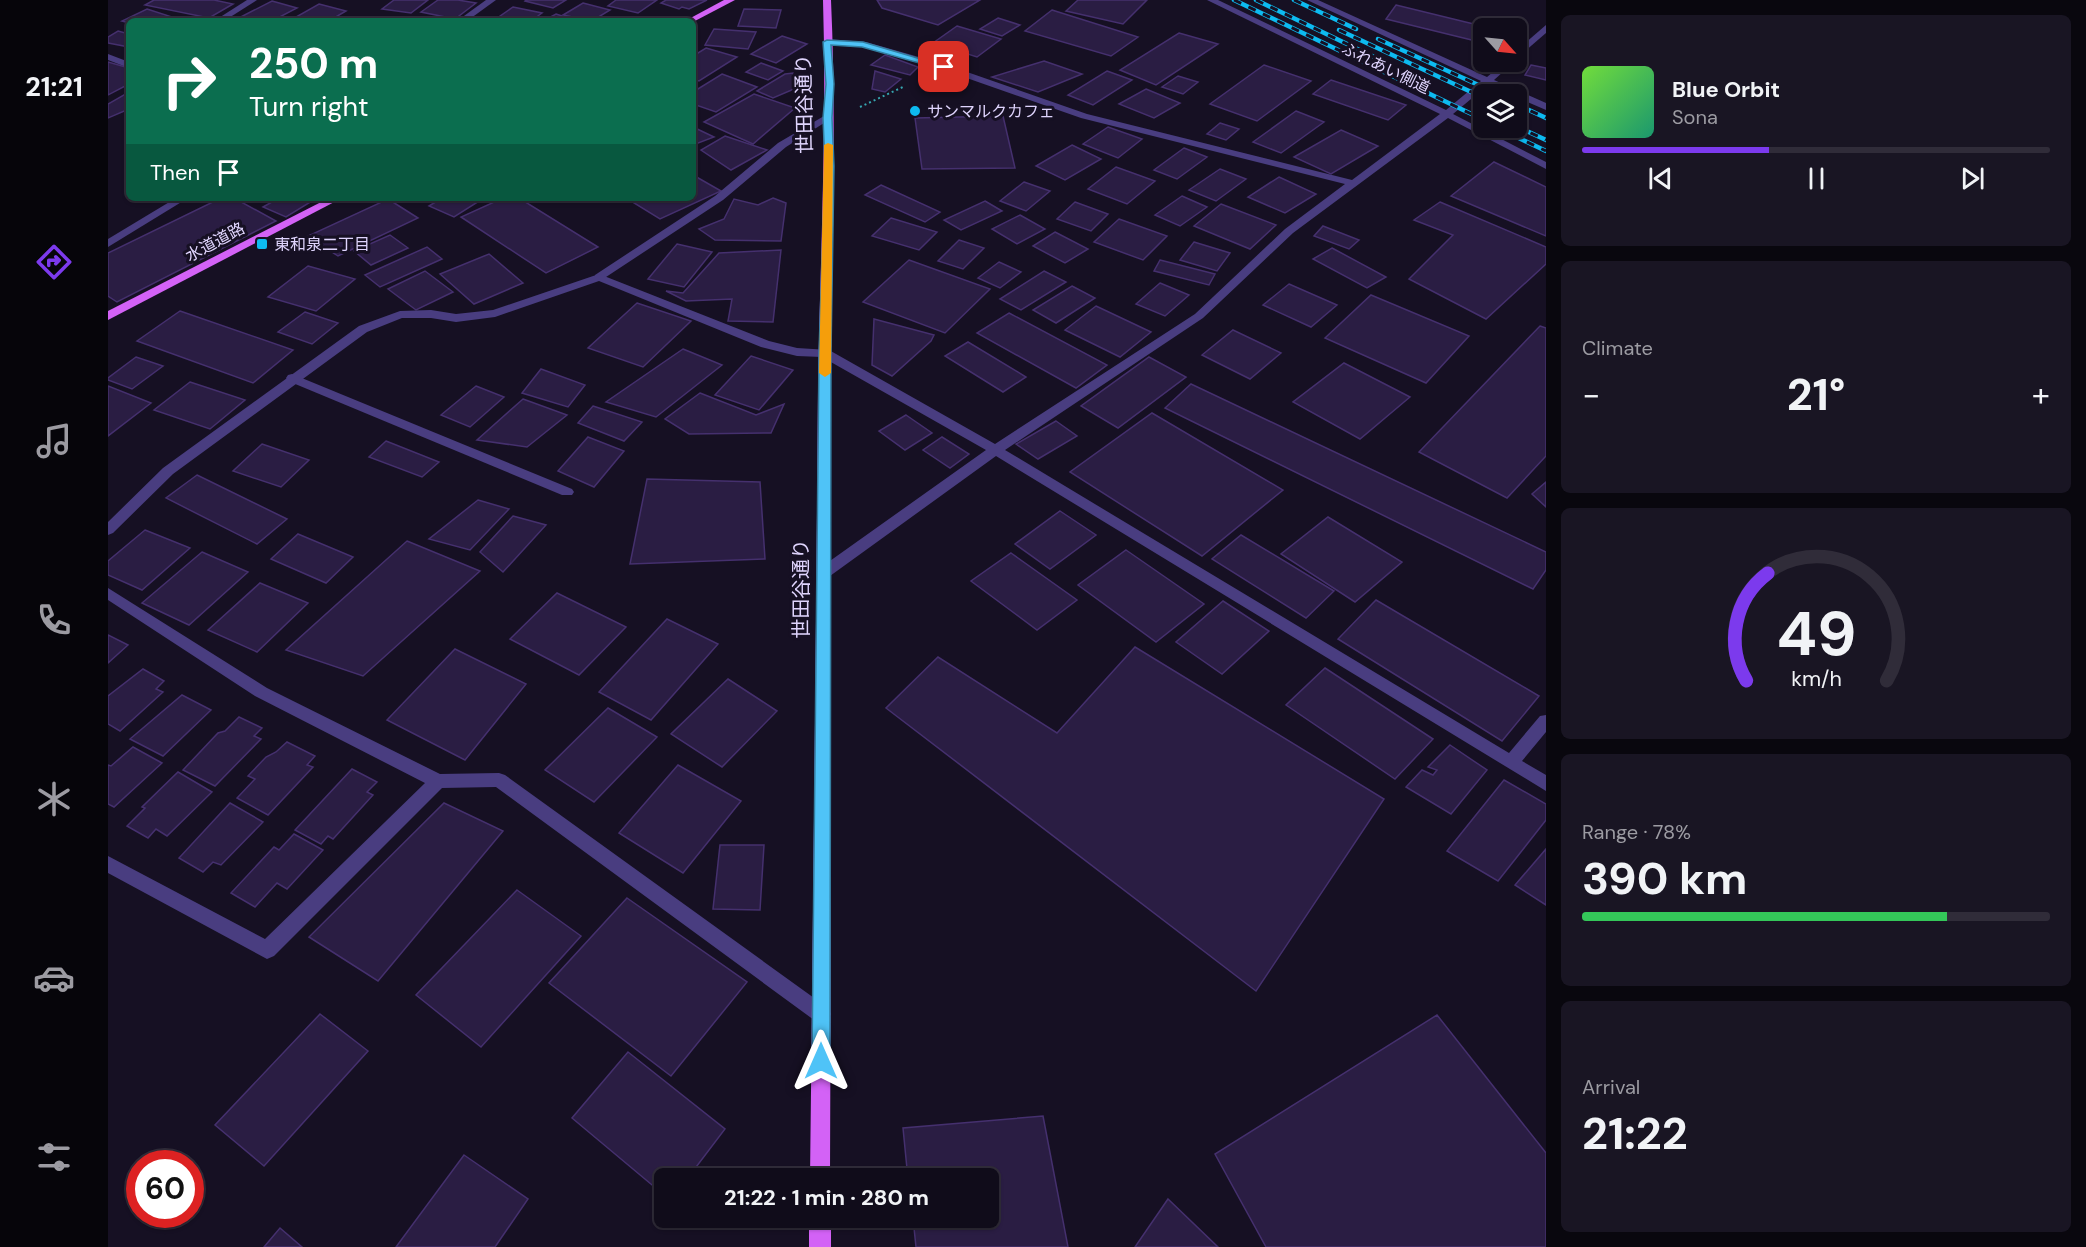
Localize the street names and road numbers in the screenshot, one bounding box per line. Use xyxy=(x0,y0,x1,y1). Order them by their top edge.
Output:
street label: ふれあい側道 xyxy=(1338,38,1434,98)
street label: 世田谷通り xyxy=(790,54,818,154)
street label: 水道道路 xyxy=(182,218,248,266)
street label: 世田谷通り xyxy=(788,539,814,639)

